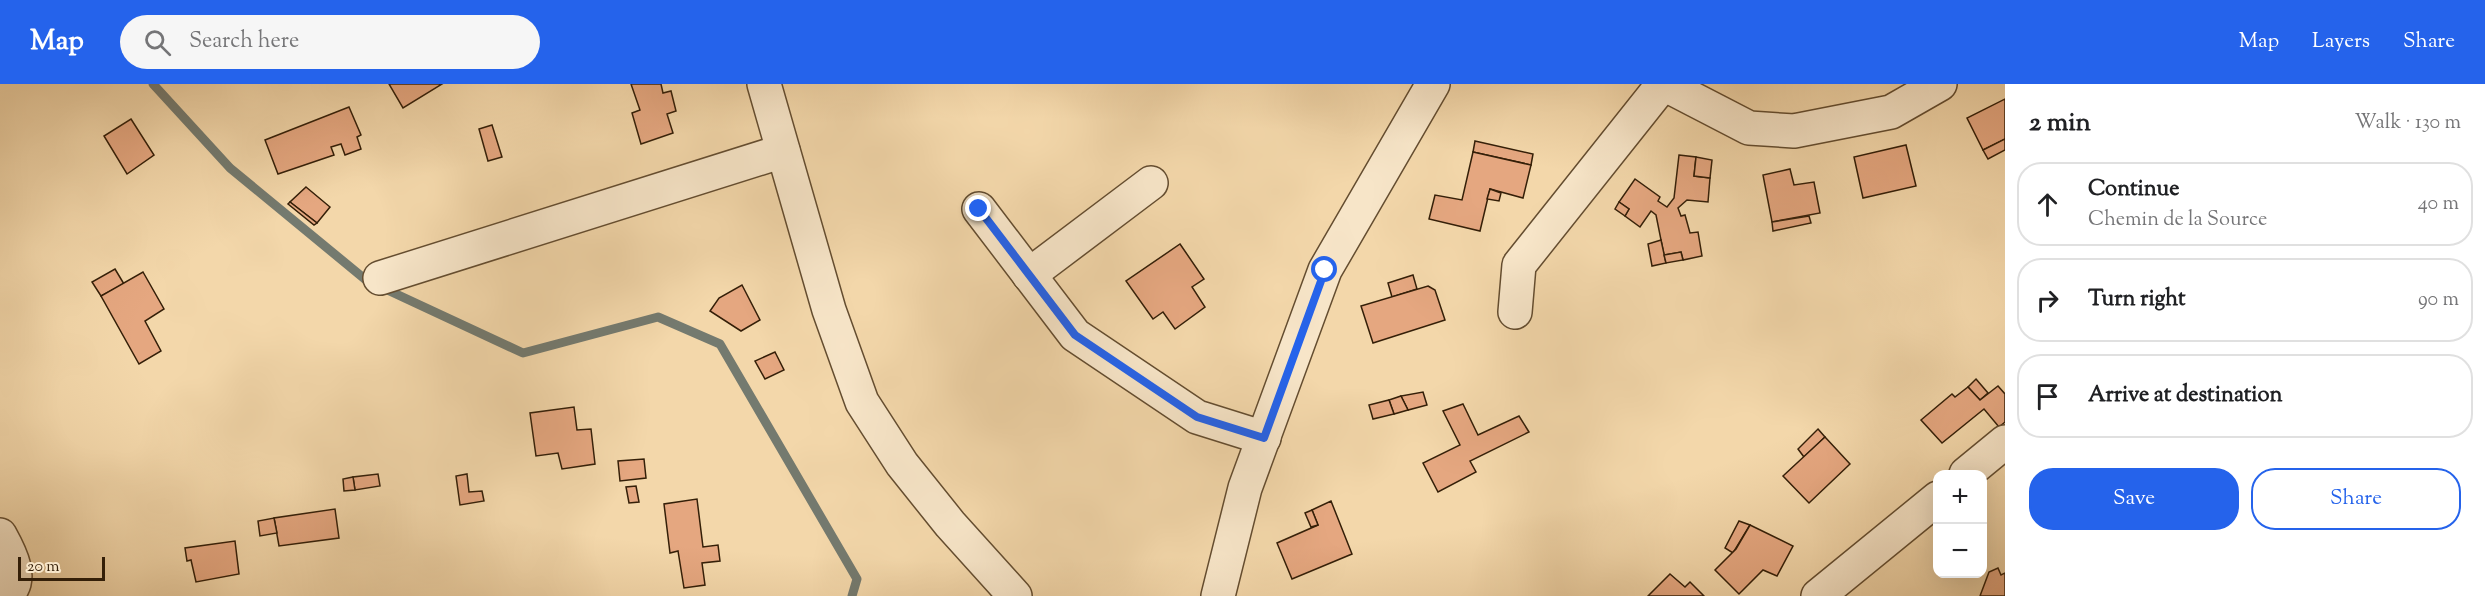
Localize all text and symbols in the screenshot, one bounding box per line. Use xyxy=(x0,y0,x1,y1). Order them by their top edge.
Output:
search box xyxy=(120,15,540,69)
text: Map xyxy=(30,22,84,62)
icon: search xyxy=(141,26,174,59)
text: Search here xyxy=(189,26,299,58)
text: Map xyxy=(2239,27,2279,57)
text: Layers xyxy=(2312,27,2370,57)
text: Share xyxy=(2403,27,2455,57)
text: 2 min xyxy=(2029,105,2091,142)
text: Walk · 130 m xyxy=(2354,109,2461,138)
text: Continue xyxy=(2088,174,2179,206)
icon: ahead xyxy=(2031,188,2064,221)
text: 40 m xyxy=(2418,190,2459,219)
route end xyxy=(965,195,991,221)
text: Chemin de la Source xyxy=(2088,206,2267,235)
route start xyxy=(1311,256,1337,282)
icon: right xyxy=(2031,284,2064,317)
text: Turn right xyxy=(2088,284,2185,316)
text: 90 m xyxy=(2418,286,2459,315)
icon: arrive xyxy=(2031,380,2064,413)
text: Arrive at destination xyxy=(2088,380,2283,412)
button: Save xyxy=(2029,468,2239,530)
button: Share xyxy=(2251,468,2461,530)
map controls xyxy=(1933,470,1987,578)
button: + xyxy=(1933,470,1987,524)
button: − xyxy=(1933,524,1987,578)
scale bar xyxy=(18,554,105,582)
text: 20 m xyxy=(27,556,60,579)

